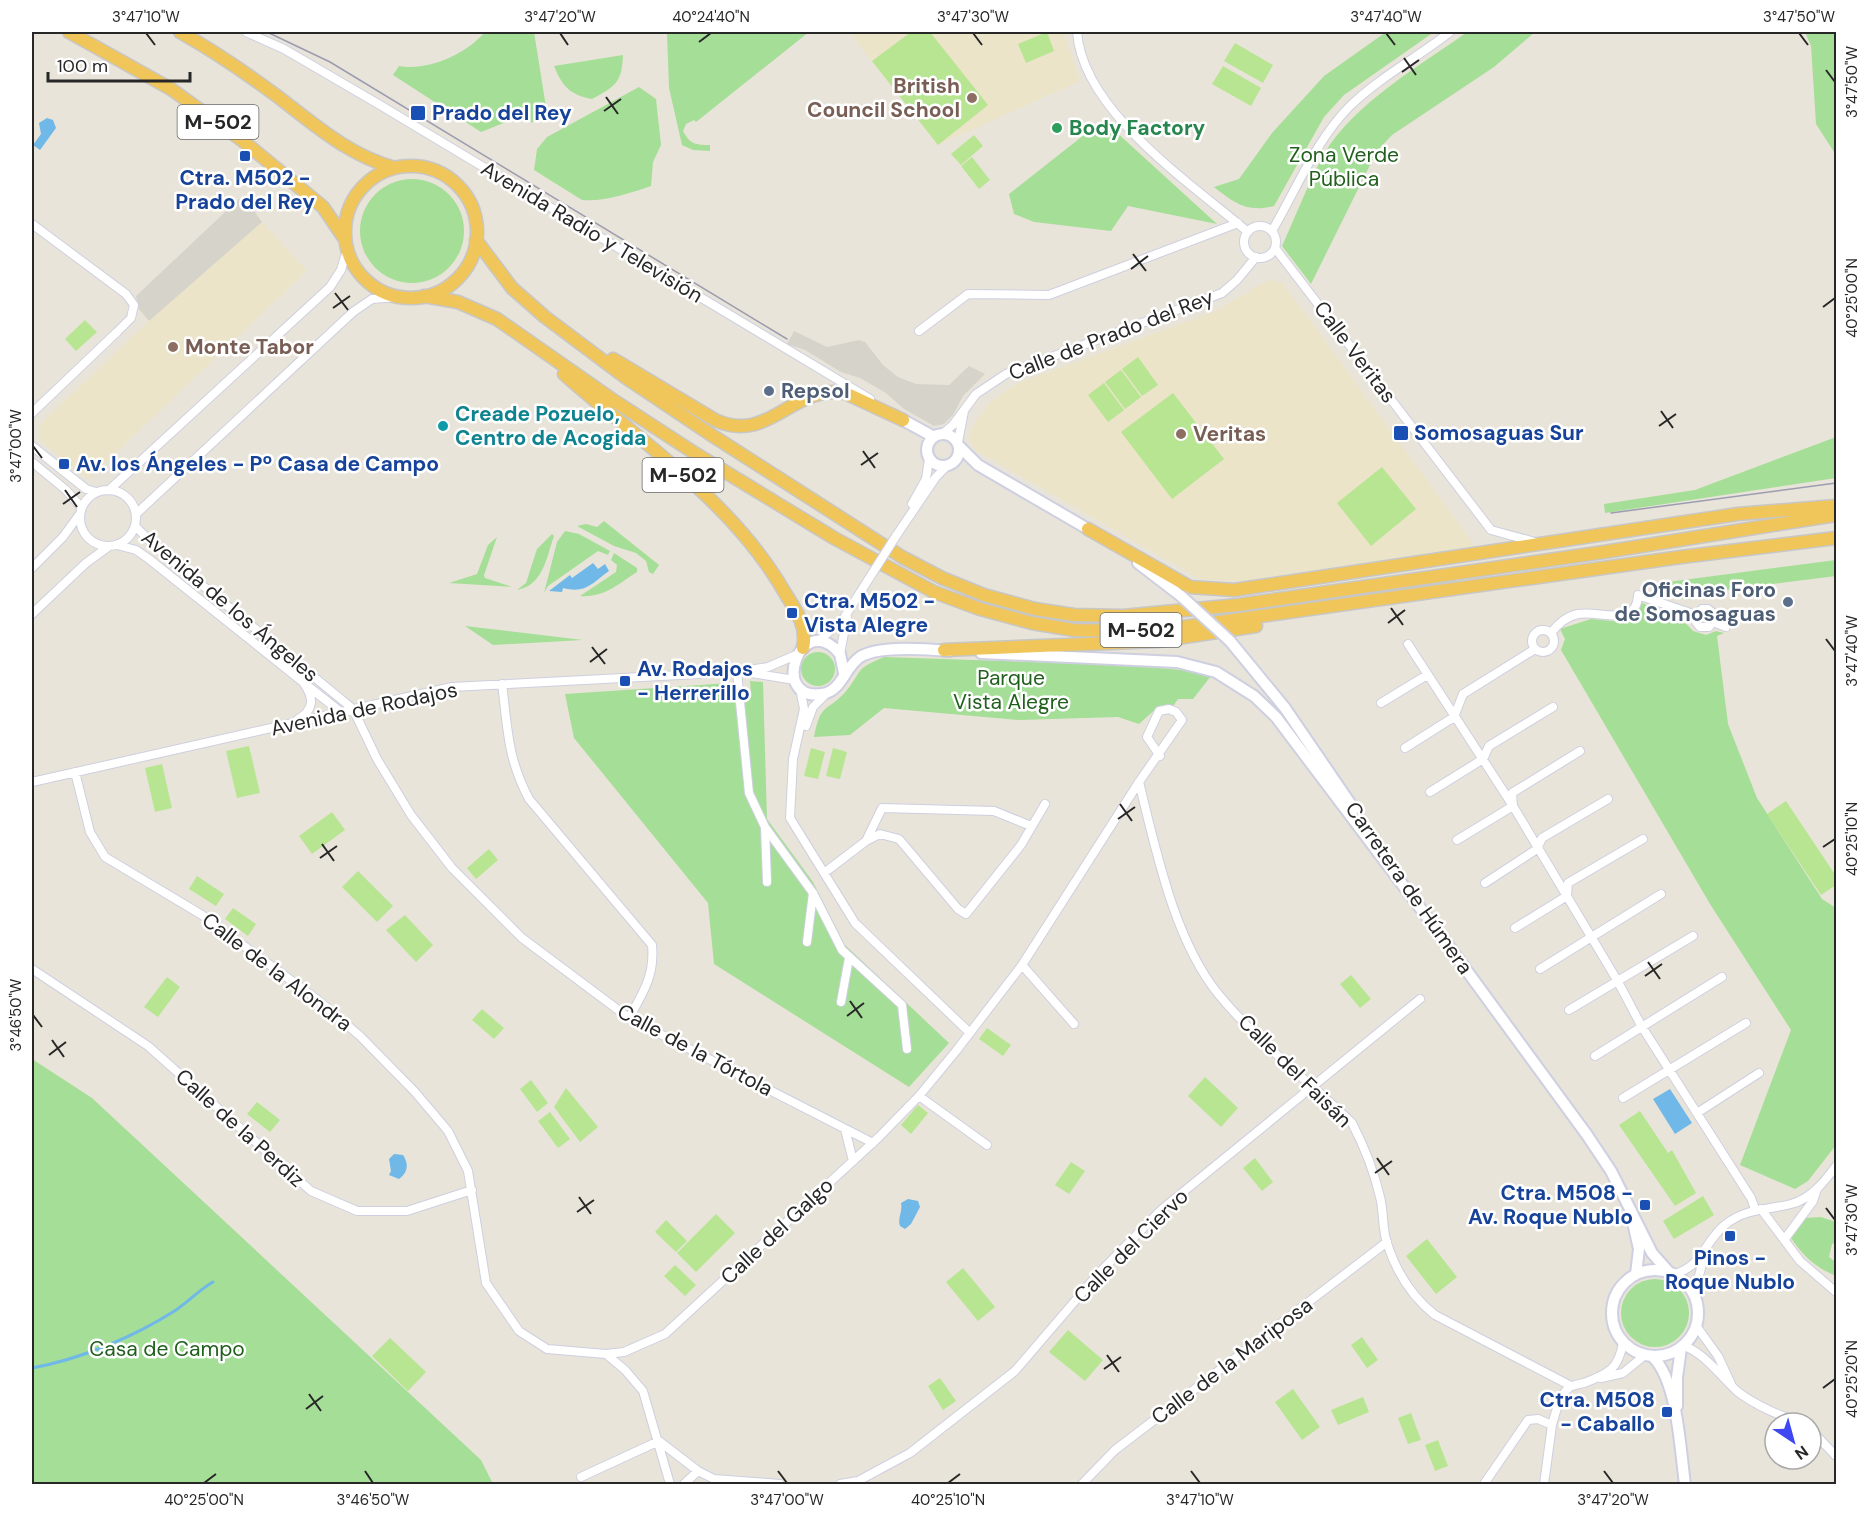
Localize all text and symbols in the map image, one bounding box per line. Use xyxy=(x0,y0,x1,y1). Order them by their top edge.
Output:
text: 3°47'10"W xyxy=(112,7,180,27)
text: 3°47'20"W xyxy=(524,7,596,27)
text: 40°24'40"N xyxy=(672,7,750,27)
text: 3°47'30"W xyxy=(937,7,1009,27)
text: 3°47'40"W xyxy=(1350,7,1422,27)
text: 3°47'50"W xyxy=(1763,7,1835,27)
scale bar xyxy=(48,45,190,83)
text: 3°47'50"W xyxy=(1842,46,1862,118)
text: 100 m xyxy=(57,54,108,78)
place label: British Council School xyxy=(807,72,960,124)
marker: British Council School xyxy=(965,91,979,105)
place label: Prado del Rey xyxy=(432,99,572,127)
marker: Prado del Rey xyxy=(409,104,427,122)
road number: M-502 xyxy=(178,105,258,139)
place label: Body Factory xyxy=(1069,114,1206,142)
marker: Body Factory xyxy=(1050,121,1064,135)
park label: Zona Verde Pública xyxy=(1289,141,1399,193)
marker: Ctra. M502 - Prado del Rey xyxy=(238,149,252,163)
street label: Avenida Radio y Televisión xyxy=(476,155,708,309)
place label: Ctra. M502 - Prado del Rey xyxy=(175,164,315,216)
text: 40°25'00"N xyxy=(1842,258,1862,338)
street label: Calle de Prado del Rey xyxy=(1005,283,1218,387)
street label: Calle Veritas xyxy=(1307,295,1403,409)
place label: Monte Tabor xyxy=(185,333,314,361)
marker: Monte Tabor xyxy=(166,340,180,354)
place label: Repsol xyxy=(781,377,850,405)
marker: Repsol xyxy=(762,384,776,398)
place label: Creade Pozuelo, Centro de Acogida xyxy=(455,400,646,452)
text: 3°47'00"W xyxy=(6,409,26,483)
marker: Creade Pozuelo, Centro de Acogida xyxy=(436,419,450,433)
place label: Somosaguas Sur xyxy=(1414,419,1584,447)
place label: Veritas xyxy=(1193,420,1266,448)
marker: Somosaguas Sur xyxy=(1392,424,1410,442)
marker: Veritas xyxy=(1174,427,1188,441)
place label: Av. los Ángeles - Pº Casa de Campo xyxy=(76,450,439,478)
marker: Av. los Ángeles - Pº Casa de Campo xyxy=(57,457,71,471)
road number: M-502 xyxy=(642,458,724,492)
street label: Avenida de los Ángeles xyxy=(136,524,324,688)
place label: Oficinas Foro de Somosaguas xyxy=(1614,576,1776,628)
place label: Ctra. M502 - Vista Alegre xyxy=(804,587,935,639)
marker: Oficinas Foro de Somosaguas xyxy=(1781,595,1795,609)
marker: Ctra. M502 - Vista Alegre xyxy=(785,606,799,620)
road number: M-502 xyxy=(1100,613,1182,647)
text: 3°47'40"W xyxy=(1842,615,1862,687)
place label: Av. Rodajos - Herrerillo xyxy=(637,655,753,707)
park label: Parque Vista Alegre xyxy=(953,664,1069,716)
marker: Av. Rodajos - Herrerillo xyxy=(618,674,632,688)
street label: Avenida de Rodajos xyxy=(268,676,460,742)
street label: Carretera de Húmera xyxy=(1339,796,1479,980)
text: 40°25'10"N xyxy=(1842,802,1862,876)
street label: Calle de la Alondra xyxy=(196,906,358,1038)
text: 3°46'50"W xyxy=(6,978,26,1051)
street label: Calle de la Tórtola xyxy=(612,997,778,1103)
street label: Calle del Faisán xyxy=(1232,1008,1358,1134)
street label: Calle de la Perdiz xyxy=(170,1063,310,1193)
street label: Calle del Galgo xyxy=(715,1171,839,1291)
place label: Ctra. M508 - Av. Roque Nublo xyxy=(1468,1179,1633,1231)
street label: Calle del Ciervo xyxy=(1068,1183,1194,1309)
text: 3°47'30"W xyxy=(1842,1184,1862,1256)
marker: Ctra. M508 - Av. Roque Nublo xyxy=(1638,1198,1652,1212)
marker: Pinos - Roque Nublo xyxy=(1723,1229,1737,1243)
place label: Pinos - Roque Nublo xyxy=(1665,1244,1795,1296)
street label: Calle de la Mariposa xyxy=(1146,1291,1318,1431)
park label: Casa de Campo xyxy=(89,1335,245,1363)
text: 40°25'20"N xyxy=(1842,1340,1862,1418)
place label: Ctra. M508 - Caballo xyxy=(1540,1386,1655,1438)
marker: Ctra. M508 - Caballo xyxy=(1660,1405,1674,1419)
north arrow xyxy=(1763,1411,1823,1471)
text: N xyxy=(1791,1441,1812,1465)
text: 40°25'00"N xyxy=(164,1490,244,1510)
text: 3°46'50"W xyxy=(337,1490,410,1510)
text: 3°47'00"W xyxy=(750,1490,824,1510)
text: 40°25'10"N xyxy=(911,1490,985,1510)
text: 3°47'10"W xyxy=(1166,1490,1234,1510)
text: 3°47'20"W xyxy=(1577,1490,1649,1510)

